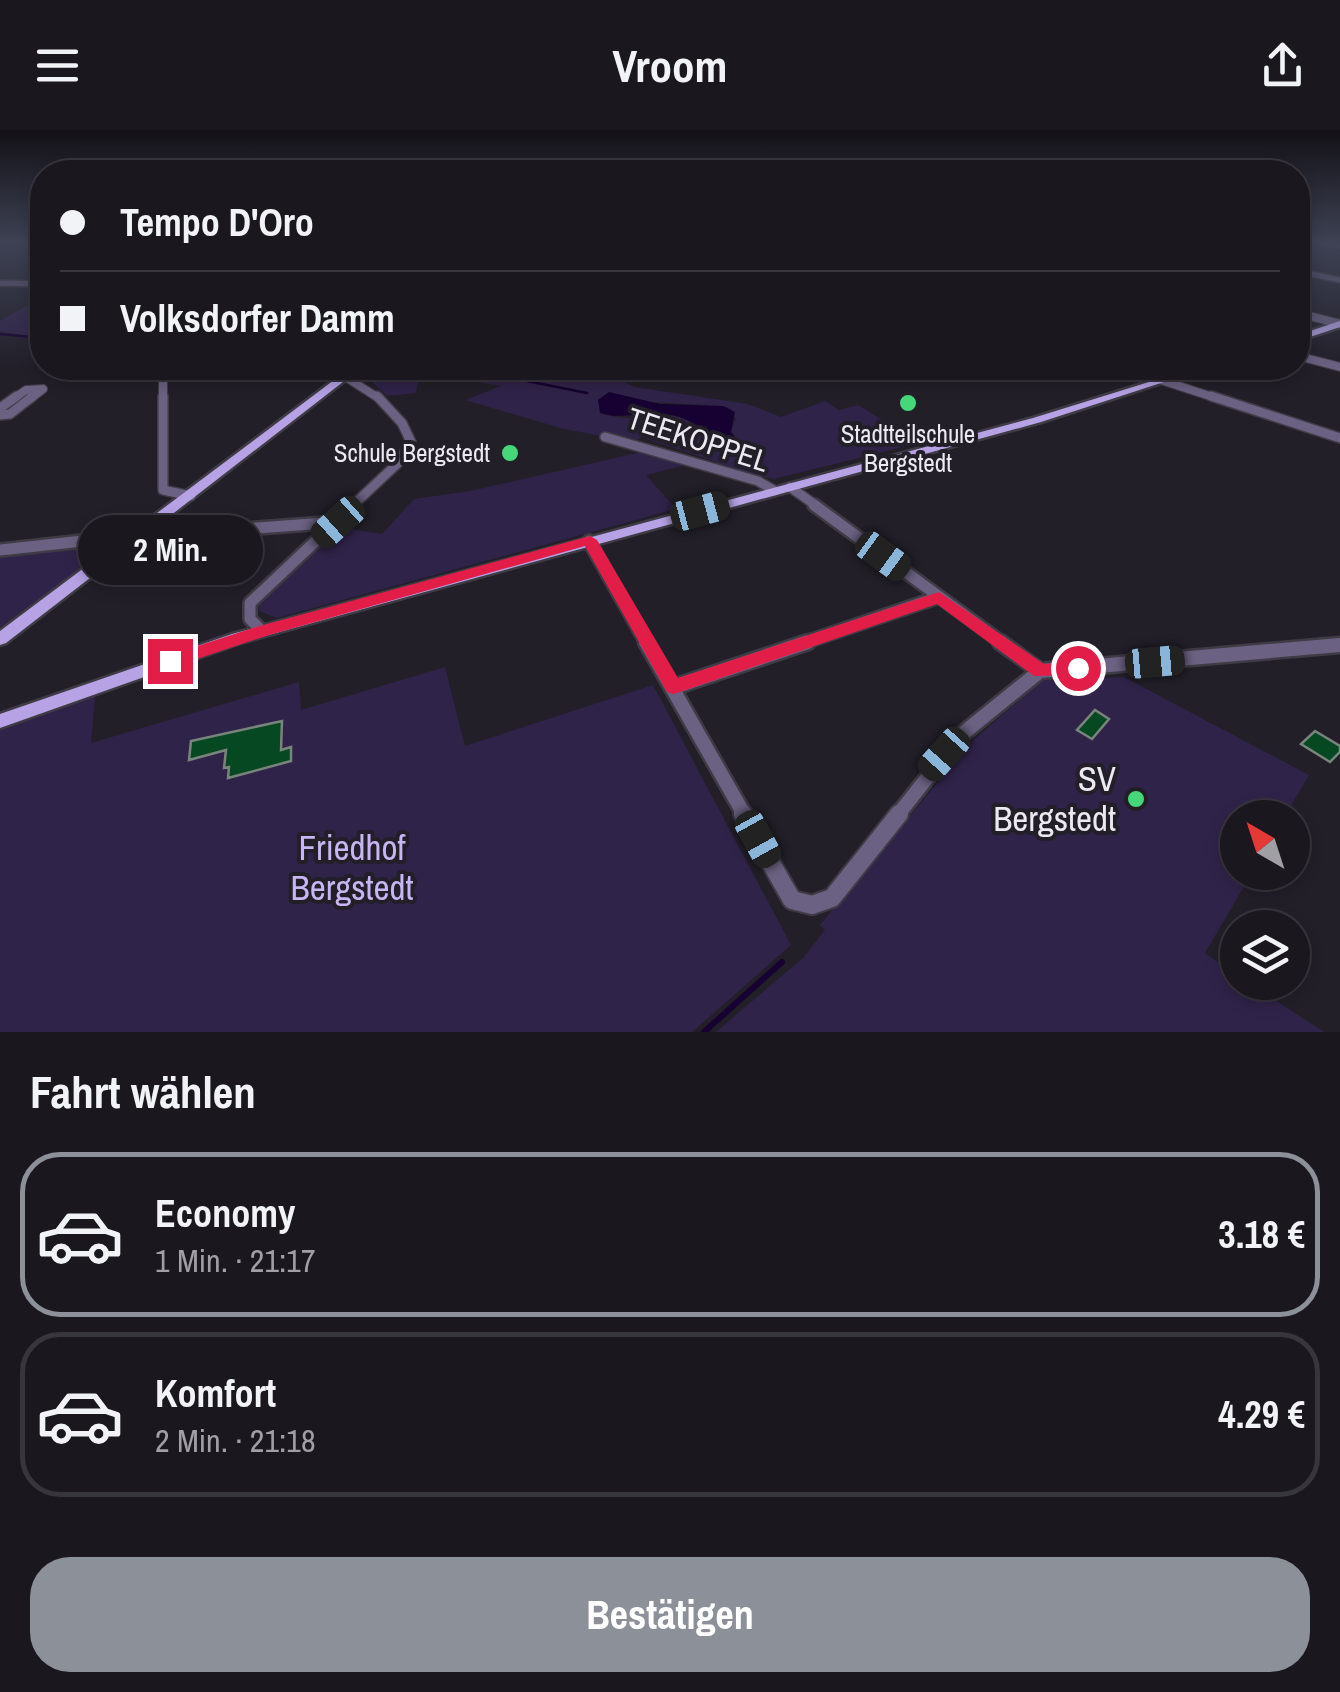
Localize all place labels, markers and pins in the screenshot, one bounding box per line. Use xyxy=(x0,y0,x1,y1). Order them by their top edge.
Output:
marker: Stadtteilschule Bergstedt xyxy=(897,392,919,414)
place label: Stadtteilschule Bergstedt xyxy=(841,417,975,480)
place label: Schule Bergstedt xyxy=(334,436,490,470)
marker: Schule Bergstedt xyxy=(499,442,521,464)
place label: SV Bergstedt xyxy=(993,755,1116,842)
marker: SV Bergstedt xyxy=(1125,788,1147,810)

